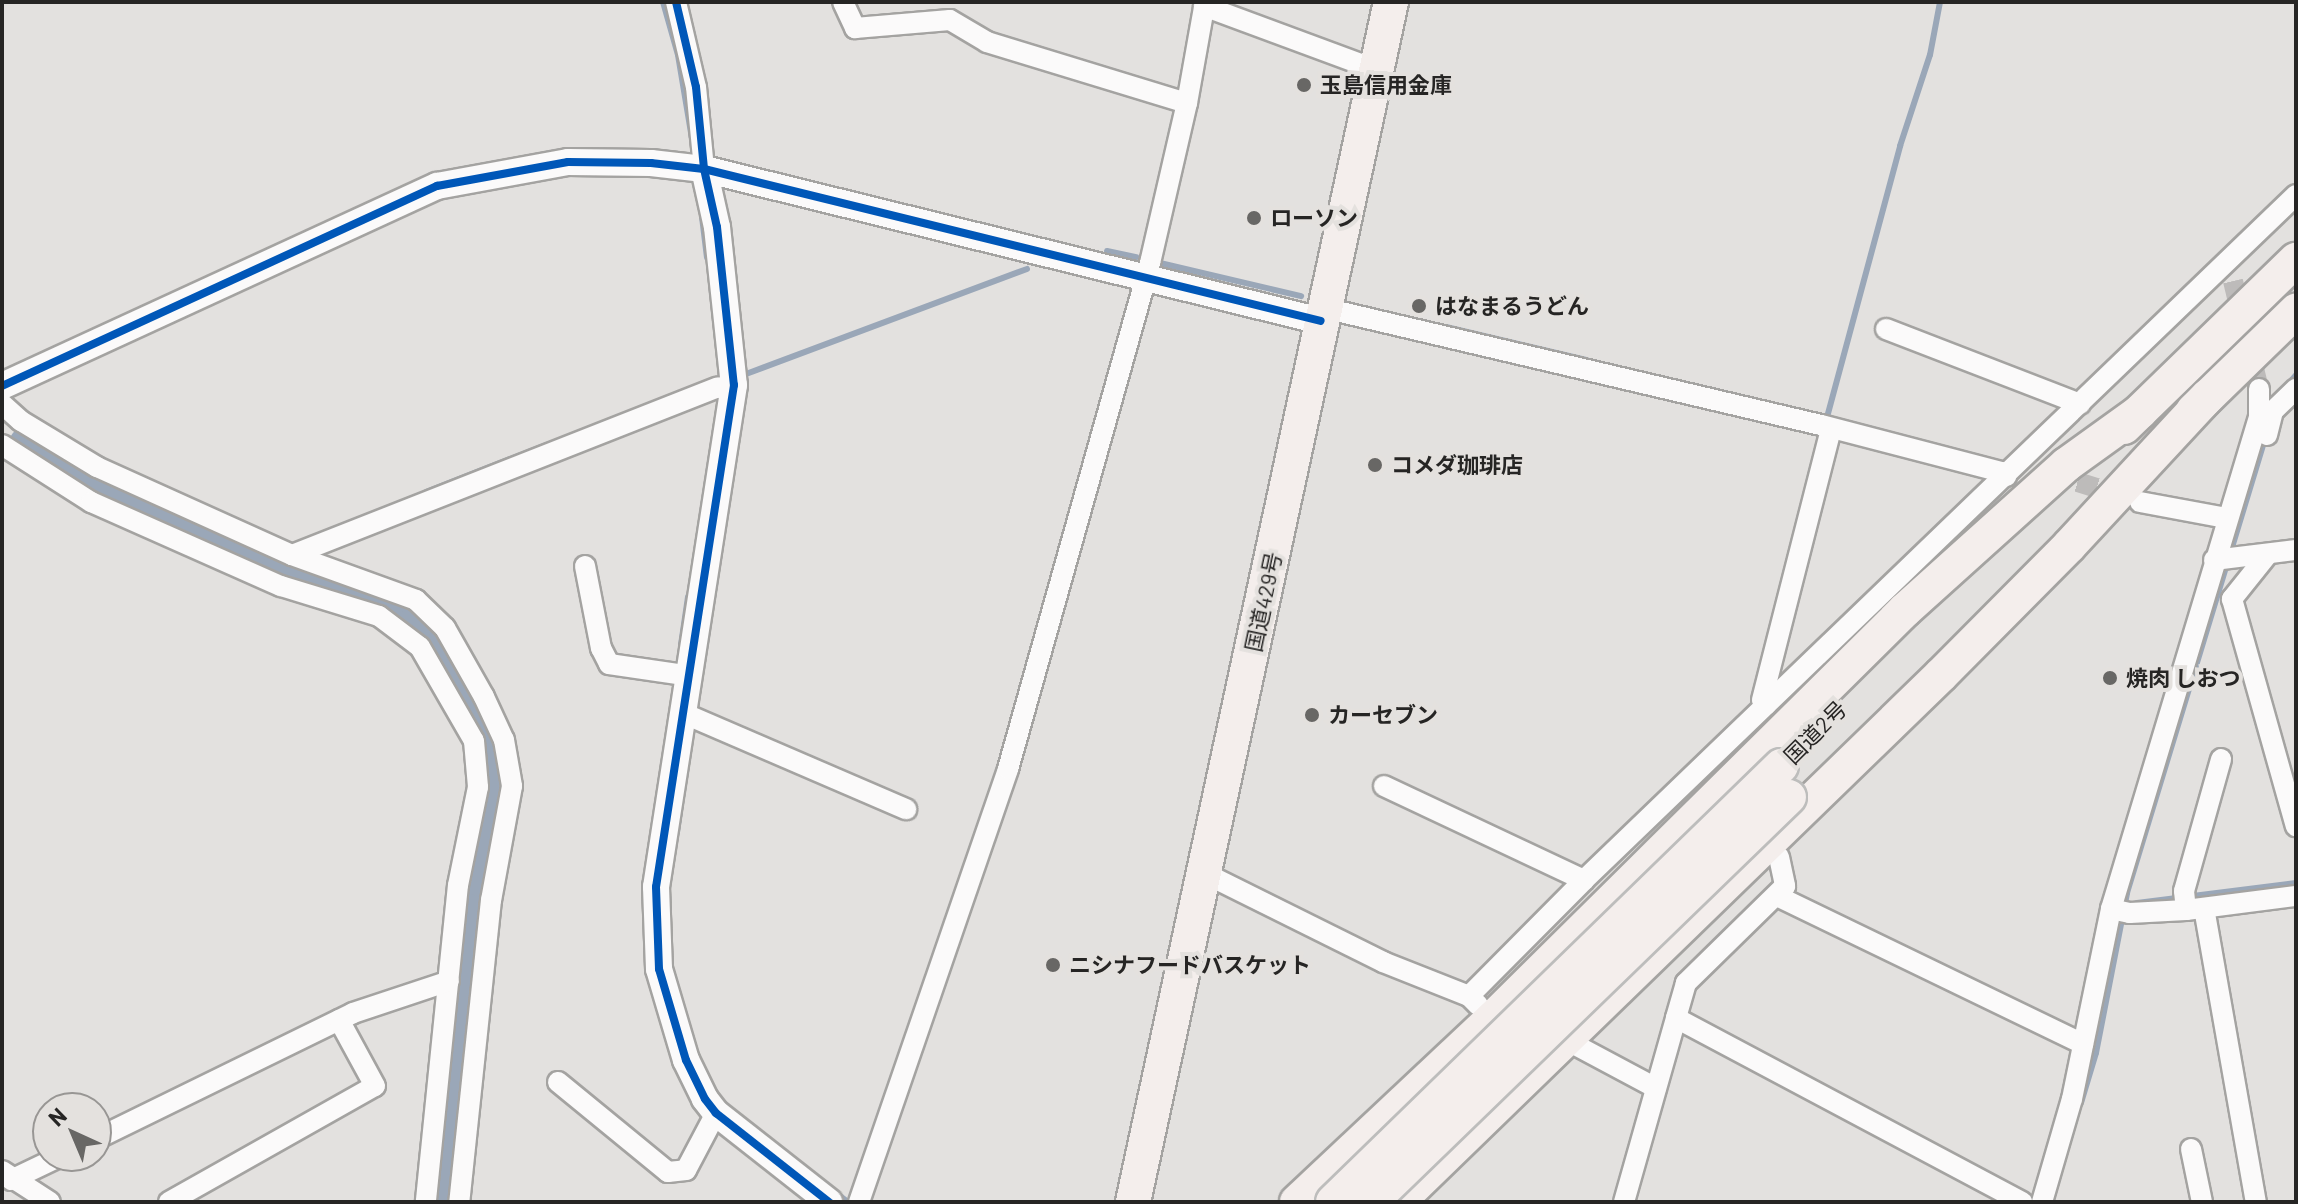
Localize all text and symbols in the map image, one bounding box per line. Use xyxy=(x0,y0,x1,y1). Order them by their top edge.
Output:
place label: 玉島信用金庫 xyxy=(1320,72,1452,98)
marker: 玉島信用金庫 xyxy=(1295,76,1313,94)
place label: ローソン xyxy=(1270,205,1358,231)
marker: ローソン xyxy=(1245,209,1263,227)
place label: はなまるうどん xyxy=(1435,293,1589,319)
marker: はなまるうどん xyxy=(1410,297,1428,315)
place label: コメダ珈琲店 xyxy=(1391,452,1523,478)
marker: コメダ珈琲店 xyxy=(1366,456,1384,474)
street label: 国道429号 xyxy=(1240,550,1286,654)
place label: 焼肉 しおつ xyxy=(2126,665,2240,691)
marker: 焼肉 しおつ xyxy=(2101,669,2119,687)
street label: 国道2号 xyxy=(1778,695,1852,769)
place label: カーセブン xyxy=(1328,702,1438,728)
marker: カーセブン xyxy=(1303,706,1321,724)
place label: ニシナフードバスケット xyxy=(1069,952,1311,978)
marker: ニシナフードバスケット xyxy=(1044,956,1062,974)
north arrow xyxy=(32,1092,112,1172)
text: N xyxy=(42,1102,71,1131)

